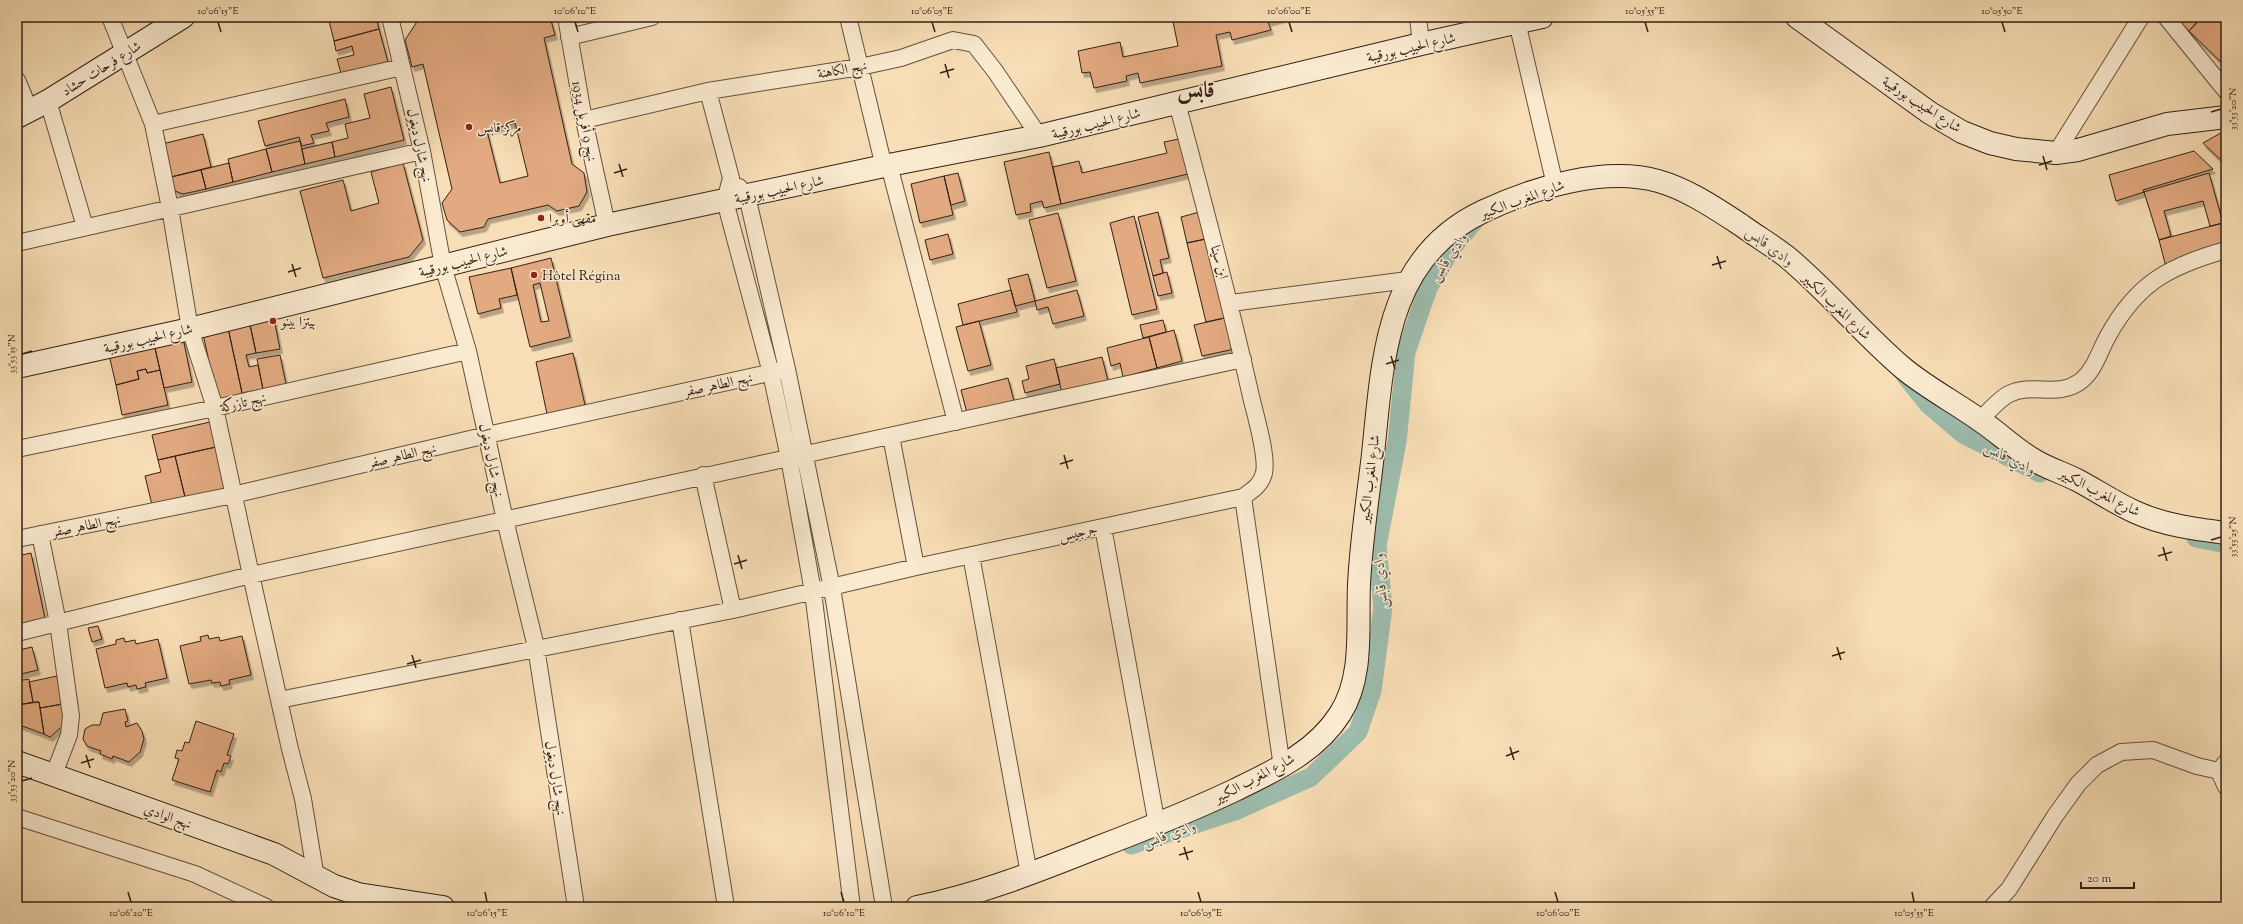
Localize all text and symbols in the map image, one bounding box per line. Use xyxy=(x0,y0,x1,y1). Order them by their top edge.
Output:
text: 10°06'15"E xyxy=(198,4,238,19)
text: 10°06'10"E xyxy=(554,4,596,19)
text: 10°06'05"E xyxy=(911,4,953,19)
text: 10°06'00"E xyxy=(1267,4,1311,19)
text: 10°05'55"E xyxy=(1625,4,1665,19)
text: 10°05'50"E xyxy=(1982,4,2022,19)
street label: شارع الحبيب بورقيبة xyxy=(1365,29,1458,69)
street label: شارع فرحات حشاد xyxy=(58,37,146,102)
street label: نهج الكاهنة xyxy=(816,57,869,86)
street label: شارع الحبيب بورقيبة xyxy=(1877,73,1964,139)
district label: قابس xyxy=(1177,76,1215,108)
street label: نهج 9 أفريل 1934 xyxy=(564,79,603,164)
text: 33°53'20"N xyxy=(2226,88,2241,130)
street label: شارع الحبيب بورقيبة xyxy=(1050,104,1143,146)
street label: نهج شارل ديغول xyxy=(399,107,436,184)
place label: مركز قابس xyxy=(477,119,522,139)
marker: مركز قابس xyxy=(464,122,474,132)
street label: شارع الحبيب بورقيبة xyxy=(733,172,826,210)
street label: شارع المغرب الكبير xyxy=(1476,176,1568,226)
place label: مقهى أوبرا xyxy=(549,208,596,230)
marker: مقهى أوبرا xyxy=(536,213,546,223)
water label: وادي قابس xyxy=(1740,222,1798,273)
water label: وادي قابس xyxy=(1425,229,1474,287)
street label: شارع الحبيب بورقيبة xyxy=(417,242,510,284)
street label: ابن سينا xyxy=(1204,243,1232,282)
place label: Hôtel Régina xyxy=(542,267,621,287)
street label: شارع المغرب الكبير xyxy=(1795,268,1874,345)
marker: Hôtel Régina xyxy=(529,270,539,280)
place label: بيتزا بينو xyxy=(279,313,315,333)
marker: بيتزا بينو xyxy=(268,316,278,326)
street label: شارع الحبيب بورقيبة xyxy=(102,320,195,360)
text: 33°53'15"N xyxy=(5,334,20,374)
street label: نهج الطاهر صفر xyxy=(680,369,755,404)
street label: نهج تازركة xyxy=(218,389,269,420)
street label: نهج شارل ديغول xyxy=(471,422,508,499)
street label: شارع المغرب الكبير xyxy=(1355,434,1386,526)
water label: وادي قابس xyxy=(1979,437,2039,481)
street label: نهج الطاهر صفر xyxy=(364,439,439,476)
street label: شارع المغرب الكبير xyxy=(2053,464,2143,523)
street label: نهج الطاهر صفر xyxy=(48,510,123,545)
text: 33°53'25"N xyxy=(2226,517,2241,557)
street label: جرجيس xyxy=(1057,520,1100,548)
water label: وادي قابس xyxy=(1369,552,1394,610)
street label: نهج شارل ديغول xyxy=(537,740,570,817)
street label: شارع المغرب الكبير xyxy=(1209,750,1299,810)
text: 33°53'20"N xyxy=(5,760,20,802)
street label: نهج الوادي xyxy=(140,800,194,837)
water label: وادي قابس xyxy=(1139,816,1199,855)
scale bar xyxy=(2081,864,2134,890)
text: 20 m xyxy=(2087,870,2112,888)
text: 10°06'20"E xyxy=(109,906,153,921)
text: 10°06'15"E xyxy=(467,906,507,921)
text: 10°06'10"E xyxy=(823,906,865,921)
text: 10°06'05"E xyxy=(1180,906,1222,921)
text: 10°06'00"E xyxy=(1536,906,1580,921)
text: 10°05'55"E xyxy=(1894,906,1934,921)

